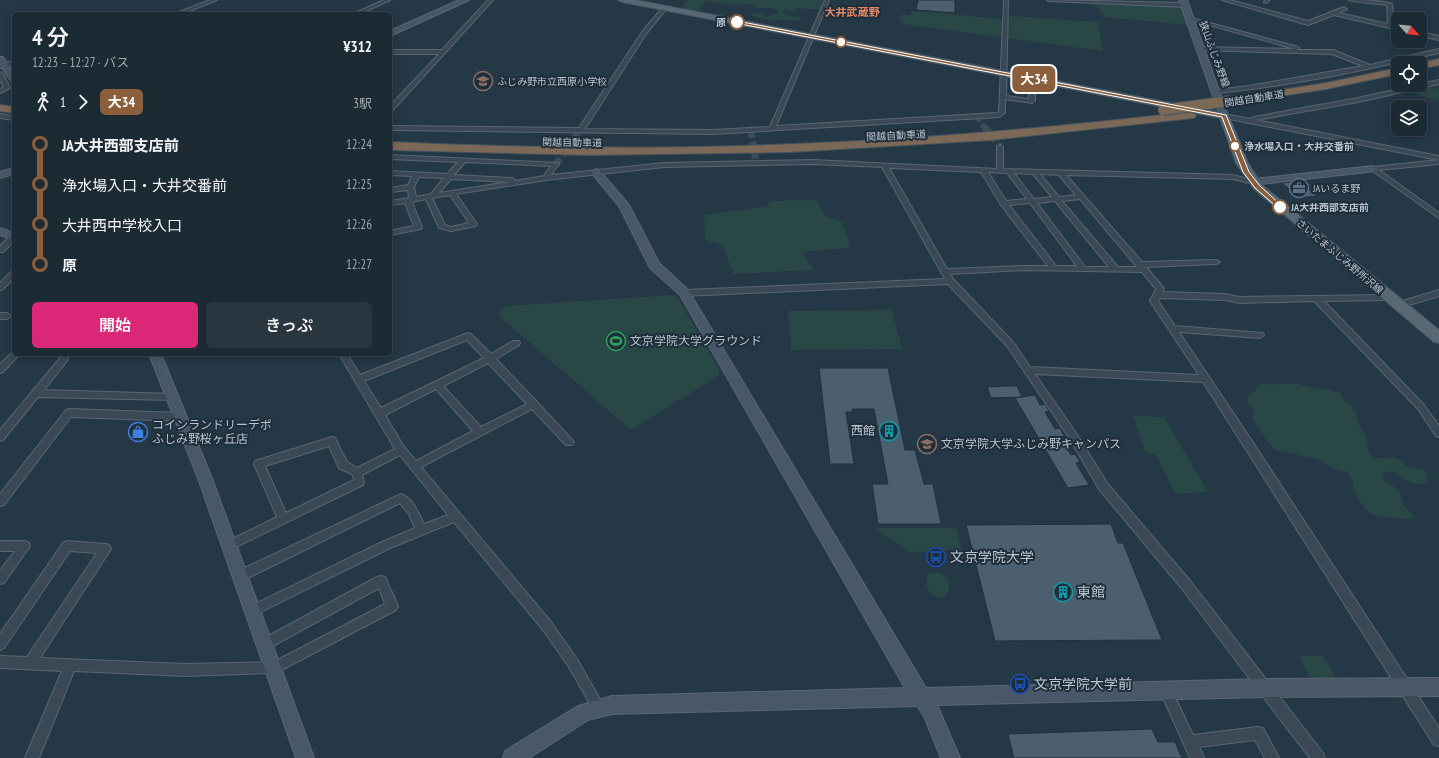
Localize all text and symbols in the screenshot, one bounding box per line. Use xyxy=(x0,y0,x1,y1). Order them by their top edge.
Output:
district label: 大井武蔵野 xyxy=(825,5,880,19)
north arrow xyxy=(1391,12,1427,48)
map controls xyxy=(1391,12,1427,136)
marker: 原 xyxy=(729,14,745,30)
place label: 原 xyxy=(716,16,726,29)
street label: 狭山ふじみ野線 xyxy=(1196,19,1233,89)
text: 4 分 xyxy=(32,23,69,51)
unlabelled marker xyxy=(835,36,847,48)
text: ¥312 xyxy=(343,37,372,56)
text: 12:23 – 12:27 · バス xyxy=(32,54,129,71)
button: locate xyxy=(1391,56,1427,92)
line badge: 大34 xyxy=(1011,66,1057,92)
school or university icon: ふじみ野市立西原小学校 xyxy=(472,70,494,92)
text: 大34 xyxy=(1020,70,1048,88)
place label: ふじみ野市立西原小学校 xyxy=(497,75,607,88)
street label: 関越自動車道 xyxy=(1223,87,1285,110)
icon: walk xyxy=(32,91,54,113)
icon: forward xyxy=(72,91,94,113)
text: 大34 xyxy=(108,93,135,111)
text: 1 xyxy=(60,94,66,111)
text: 3駅 xyxy=(353,95,372,112)
button: layers xyxy=(1391,100,1427,136)
street label: 関越自動車道 xyxy=(866,127,926,144)
street label: 関越自動車道 xyxy=(542,135,602,150)
text: JA大井西部支店前 xyxy=(62,136,179,155)
text: 12:24 xyxy=(346,136,372,153)
marker: 浄水場入口・大井交番前 xyxy=(1229,140,1241,152)
place label: 浄水場入口・大井交番前 xyxy=(1244,140,1354,153)
text: 浄水場入口・大井交番前 xyxy=(62,176,227,195)
text: 12:25 xyxy=(346,176,372,193)
office icon: JAいるま野 xyxy=(1288,177,1310,199)
place label: JAいるま野 xyxy=(1312,182,1360,195)
marker: JA大井西部支店前 xyxy=(1272,199,1288,215)
place label: JA大井西部支店前 xyxy=(1290,201,1369,214)
text: 大井西中学校入口 xyxy=(62,216,182,235)
text: 12:26 xyxy=(346,216,372,233)
street label: さいたまふじみ野所沢線 xyxy=(1293,216,1386,297)
text: 原 xyxy=(62,256,77,275)
text: 12:27 xyxy=(346,256,372,273)
button: 開始 xyxy=(32,302,198,348)
button: きっぷ xyxy=(206,302,372,348)
sports icon: 文京学院大学グラウンド xyxy=(605,330,627,352)
place label: 文京学院大学グラウンド xyxy=(630,333,762,348)
place label: コインランドリーデポ ふじみ野桜ヶ丘店 xyxy=(152,417,272,446)
building icon: 西館 xyxy=(878,420,900,442)
shop icon: コインランドリーデポ ふじみ野桜ヶ丘店 xyxy=(127,421,149,443)
place label: 西館 xyxy=(851,423,875,438)
school or university icon: 文京学院大学ふじみ野キャンパス xyxy=(916,433,938,455)
place label: 文京学院大学ふじみ野キャンパス xyxy=(941,436,1121,451)
bus stop icon: 文京学院大学 xyxy=(925,546,947,568)
place label: 文京学院大学 xyxy=(950,548,1034,566)
building icon: 東館 xyxy=(1052,581,1074,603)
place label: 東館 xyxy=(1077,583,1105,601)
bus stop icon: 文京学院大学前 xyxy=(1009,673,1031,695)
place label: 文京学院大学前 xyxy=(1034,675,1132,693)

